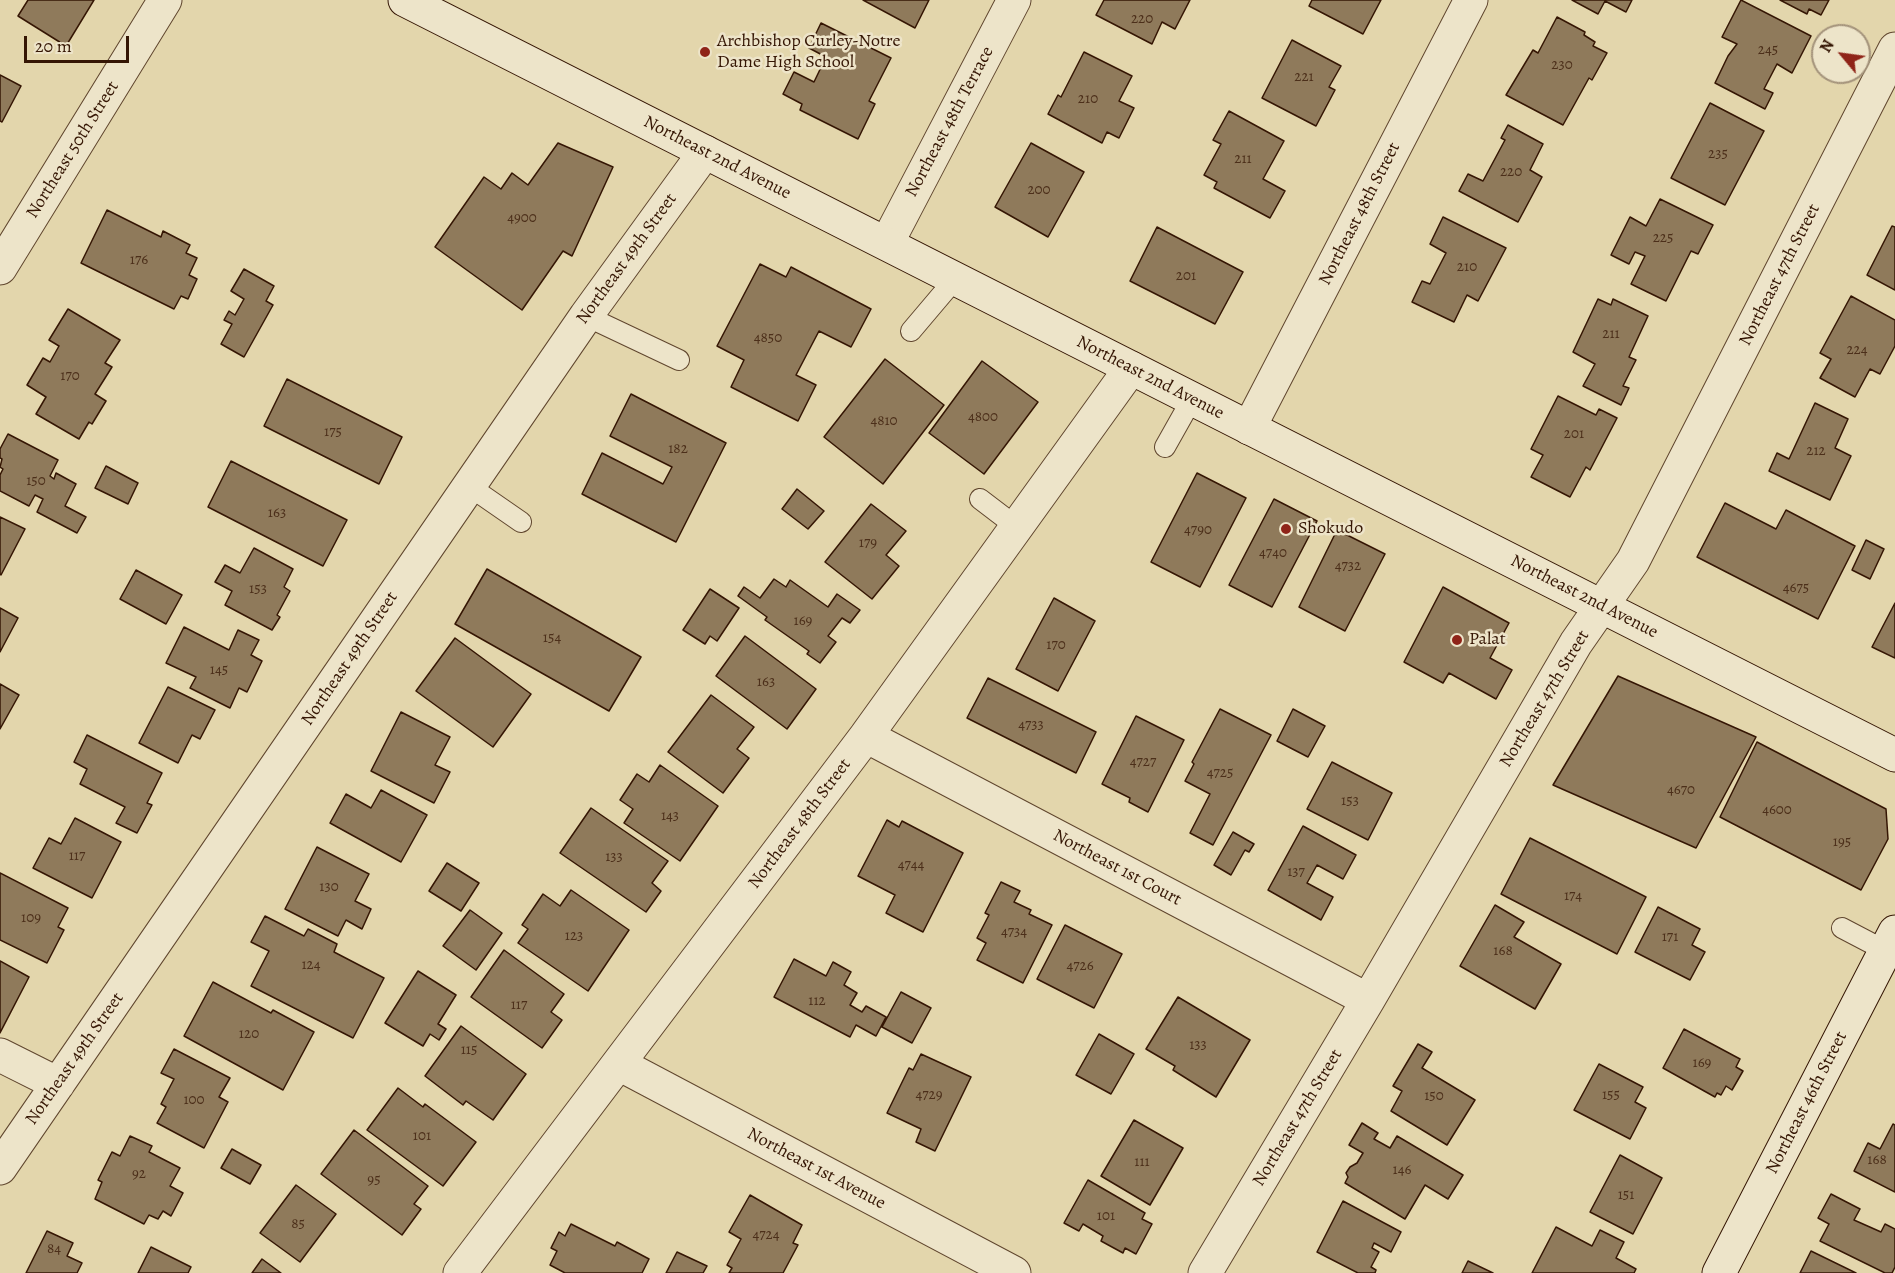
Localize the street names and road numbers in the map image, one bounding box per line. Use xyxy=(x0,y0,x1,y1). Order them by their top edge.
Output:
street label: Northeast 48th Terrace xyxy=(901,43,999,201)
street label: Northeast 50th Street xyxy=(22,77,124,223)
street label: Northeast 2nd Avenue xyxy=(640,112,794,204)
street label: Northeast 48th Street xyxy=(1315,139,1405,289)
street label: Northeast 49th Street xyxy=(572,189,682,329)
street label: Northeast 47th Street xyxy=(1735,200,1825,350)
street label: Northeast 2nd Avenue xyxy=(1073,332,1227,424)
street label: Northeast 2nd Avenue xyxy=(1507,551,1661,643)
street label: Northeast 49th Street xyxy=(297,588,403,730)
street label: Northeast 47th Street xyxy=(1495,626,1595,772)
street label: Northeast 48th Street xyxy=(744,755,856,893)
street label: Northeast 1st Court xyxy=(1049,825,1185,911)
street label: Northeast 49th Street xyxy=(21,989,129,1129)
street label: Northeast 46th Street xyxy=(1762,1028,1852,1178)
street label: Northeast 47th Street xyxy=(1248,1045,1348,1191)
street label: Northeast 1st Avenue xyxy=(743,1123,889,1215)

